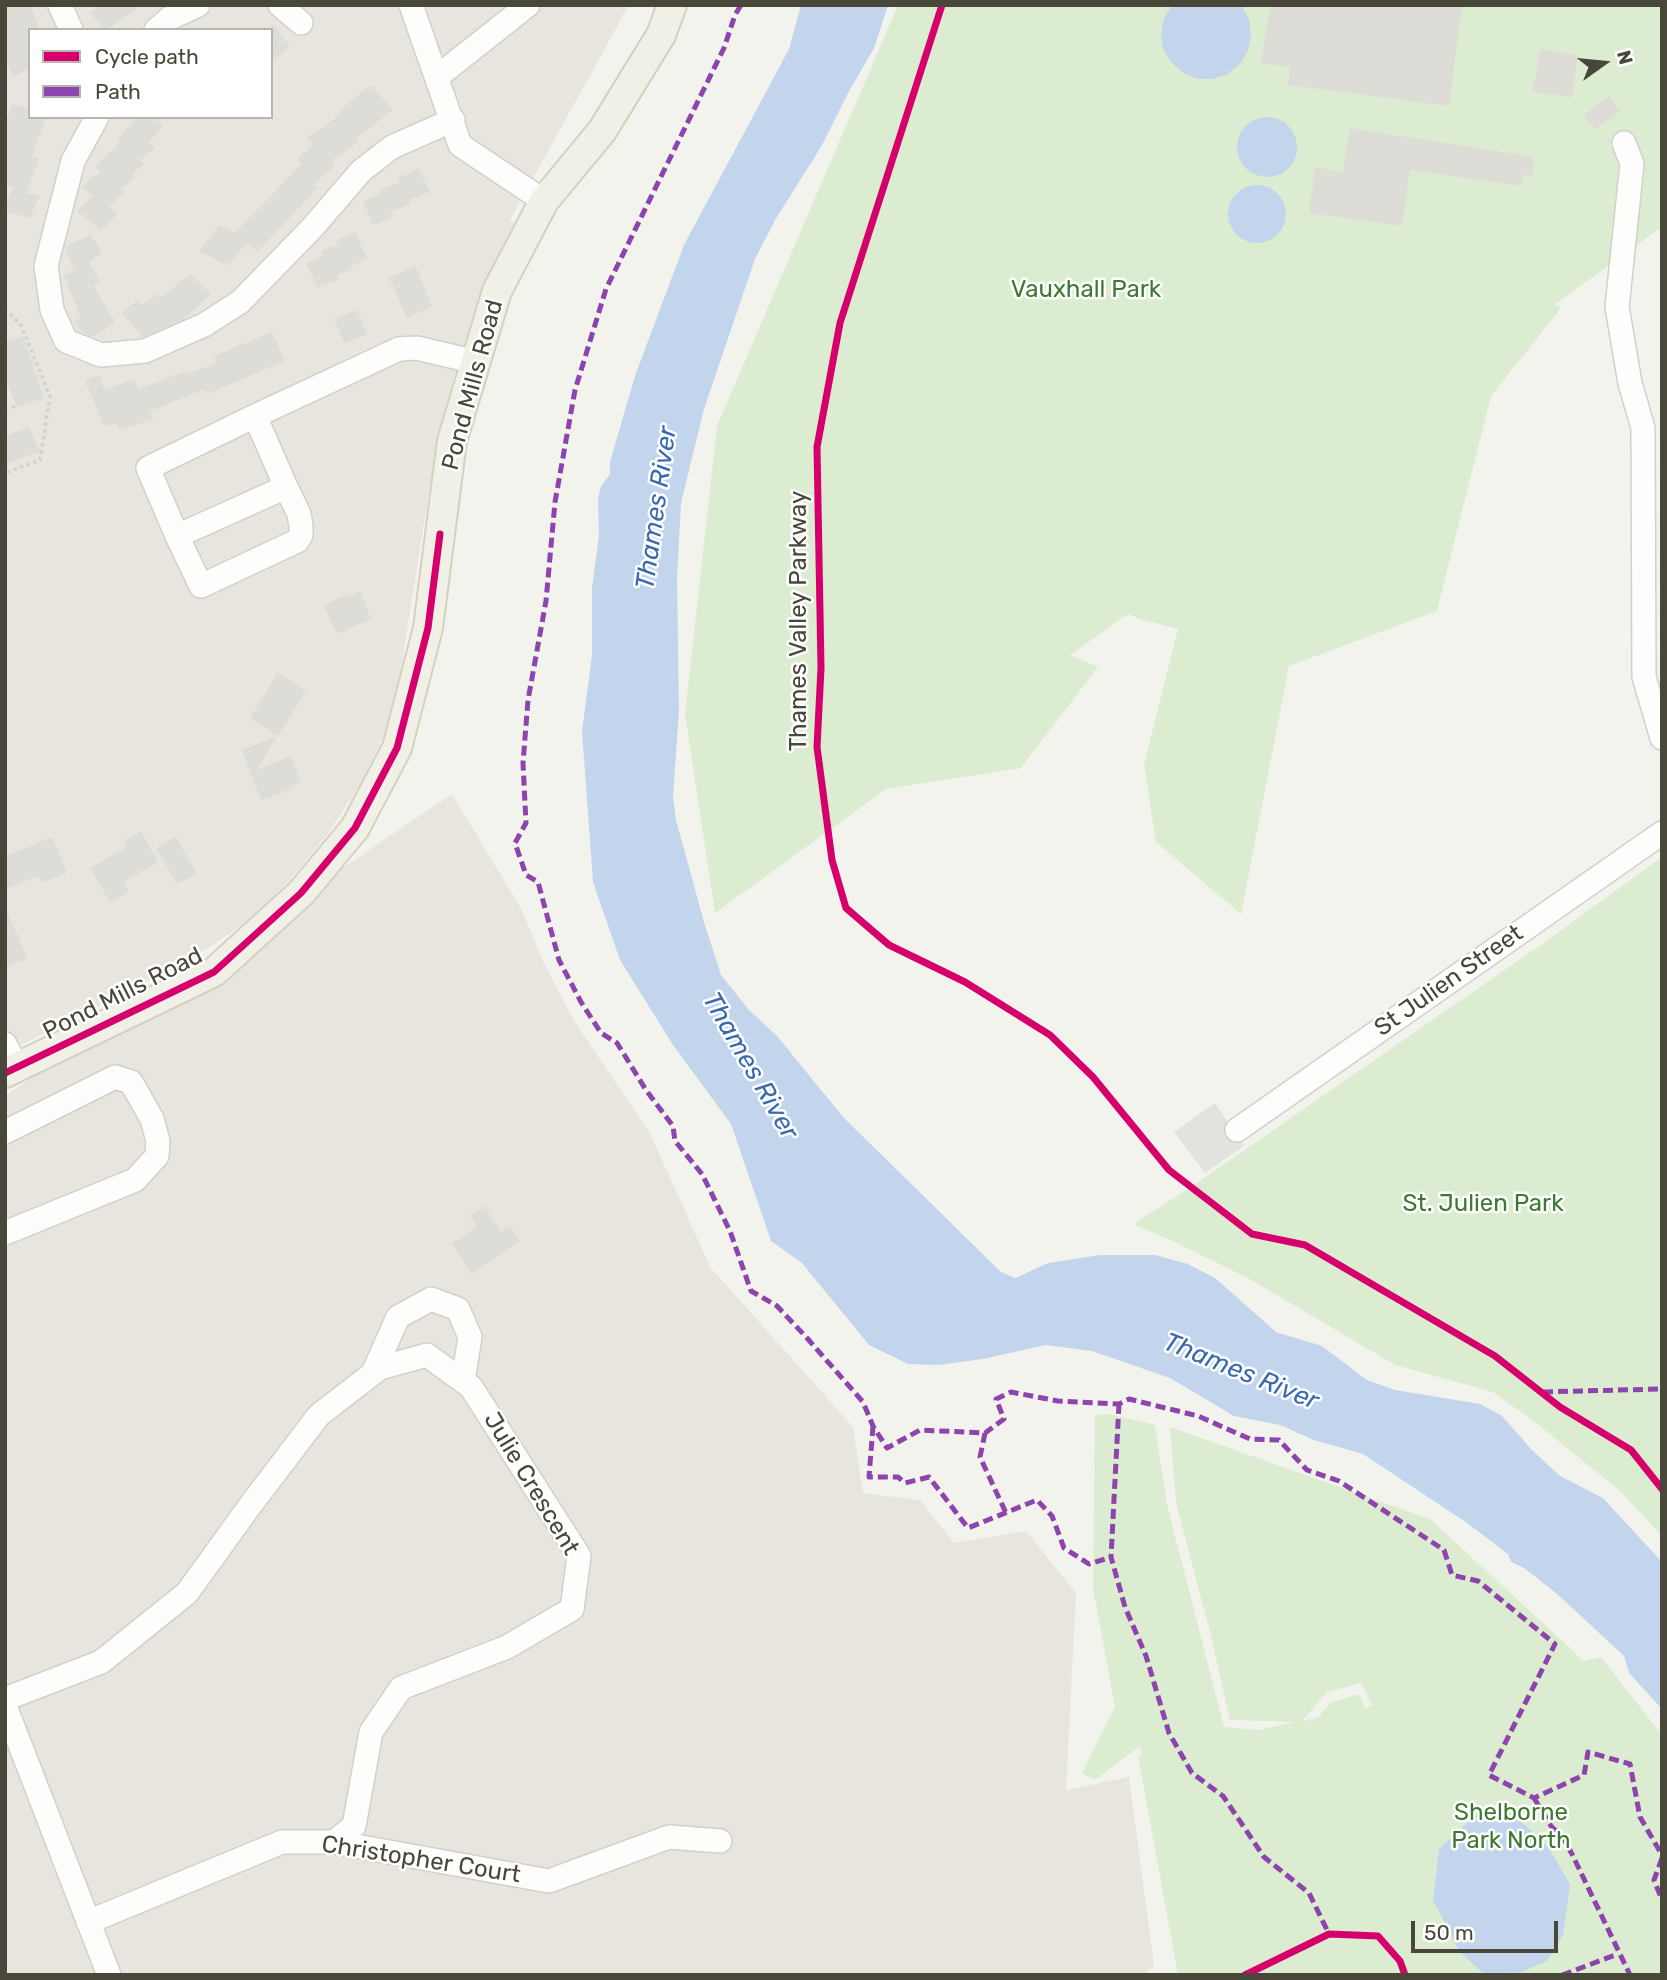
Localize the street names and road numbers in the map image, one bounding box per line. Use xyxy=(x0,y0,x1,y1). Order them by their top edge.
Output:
street label: Pond Mills Road xyxy=(436,297,510,473)
street label: Thames Valley Parkway xyxy=(785,491,813,751)
street label: St Julien Street xyxy=(1369,919,1529,1043)
street label: Pond Mills Road xyxy=(38,941,208,1047)
street label: Julie Crescent xyxy=(477,1407,585,1561)
street label: Christopher Court xyxy=(319,1830,523,1890)

